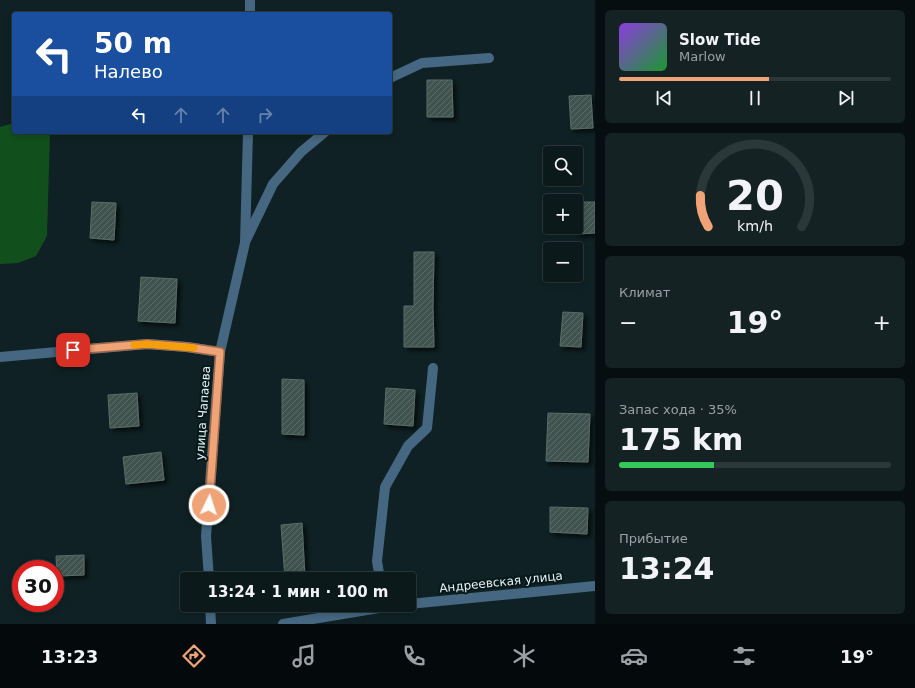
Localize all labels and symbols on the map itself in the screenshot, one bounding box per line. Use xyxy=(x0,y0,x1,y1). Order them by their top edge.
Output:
pin xyxy=(56,333,90,367)
street label: улица Чапаева xyxy=(193,365,213,461)
position arrow xyxy=(188,484,230,526)
speed limit sign: 30 xyxy=(12,560,64,612)
street label: Андреевская улица xyxy=(439,569,563,595)

